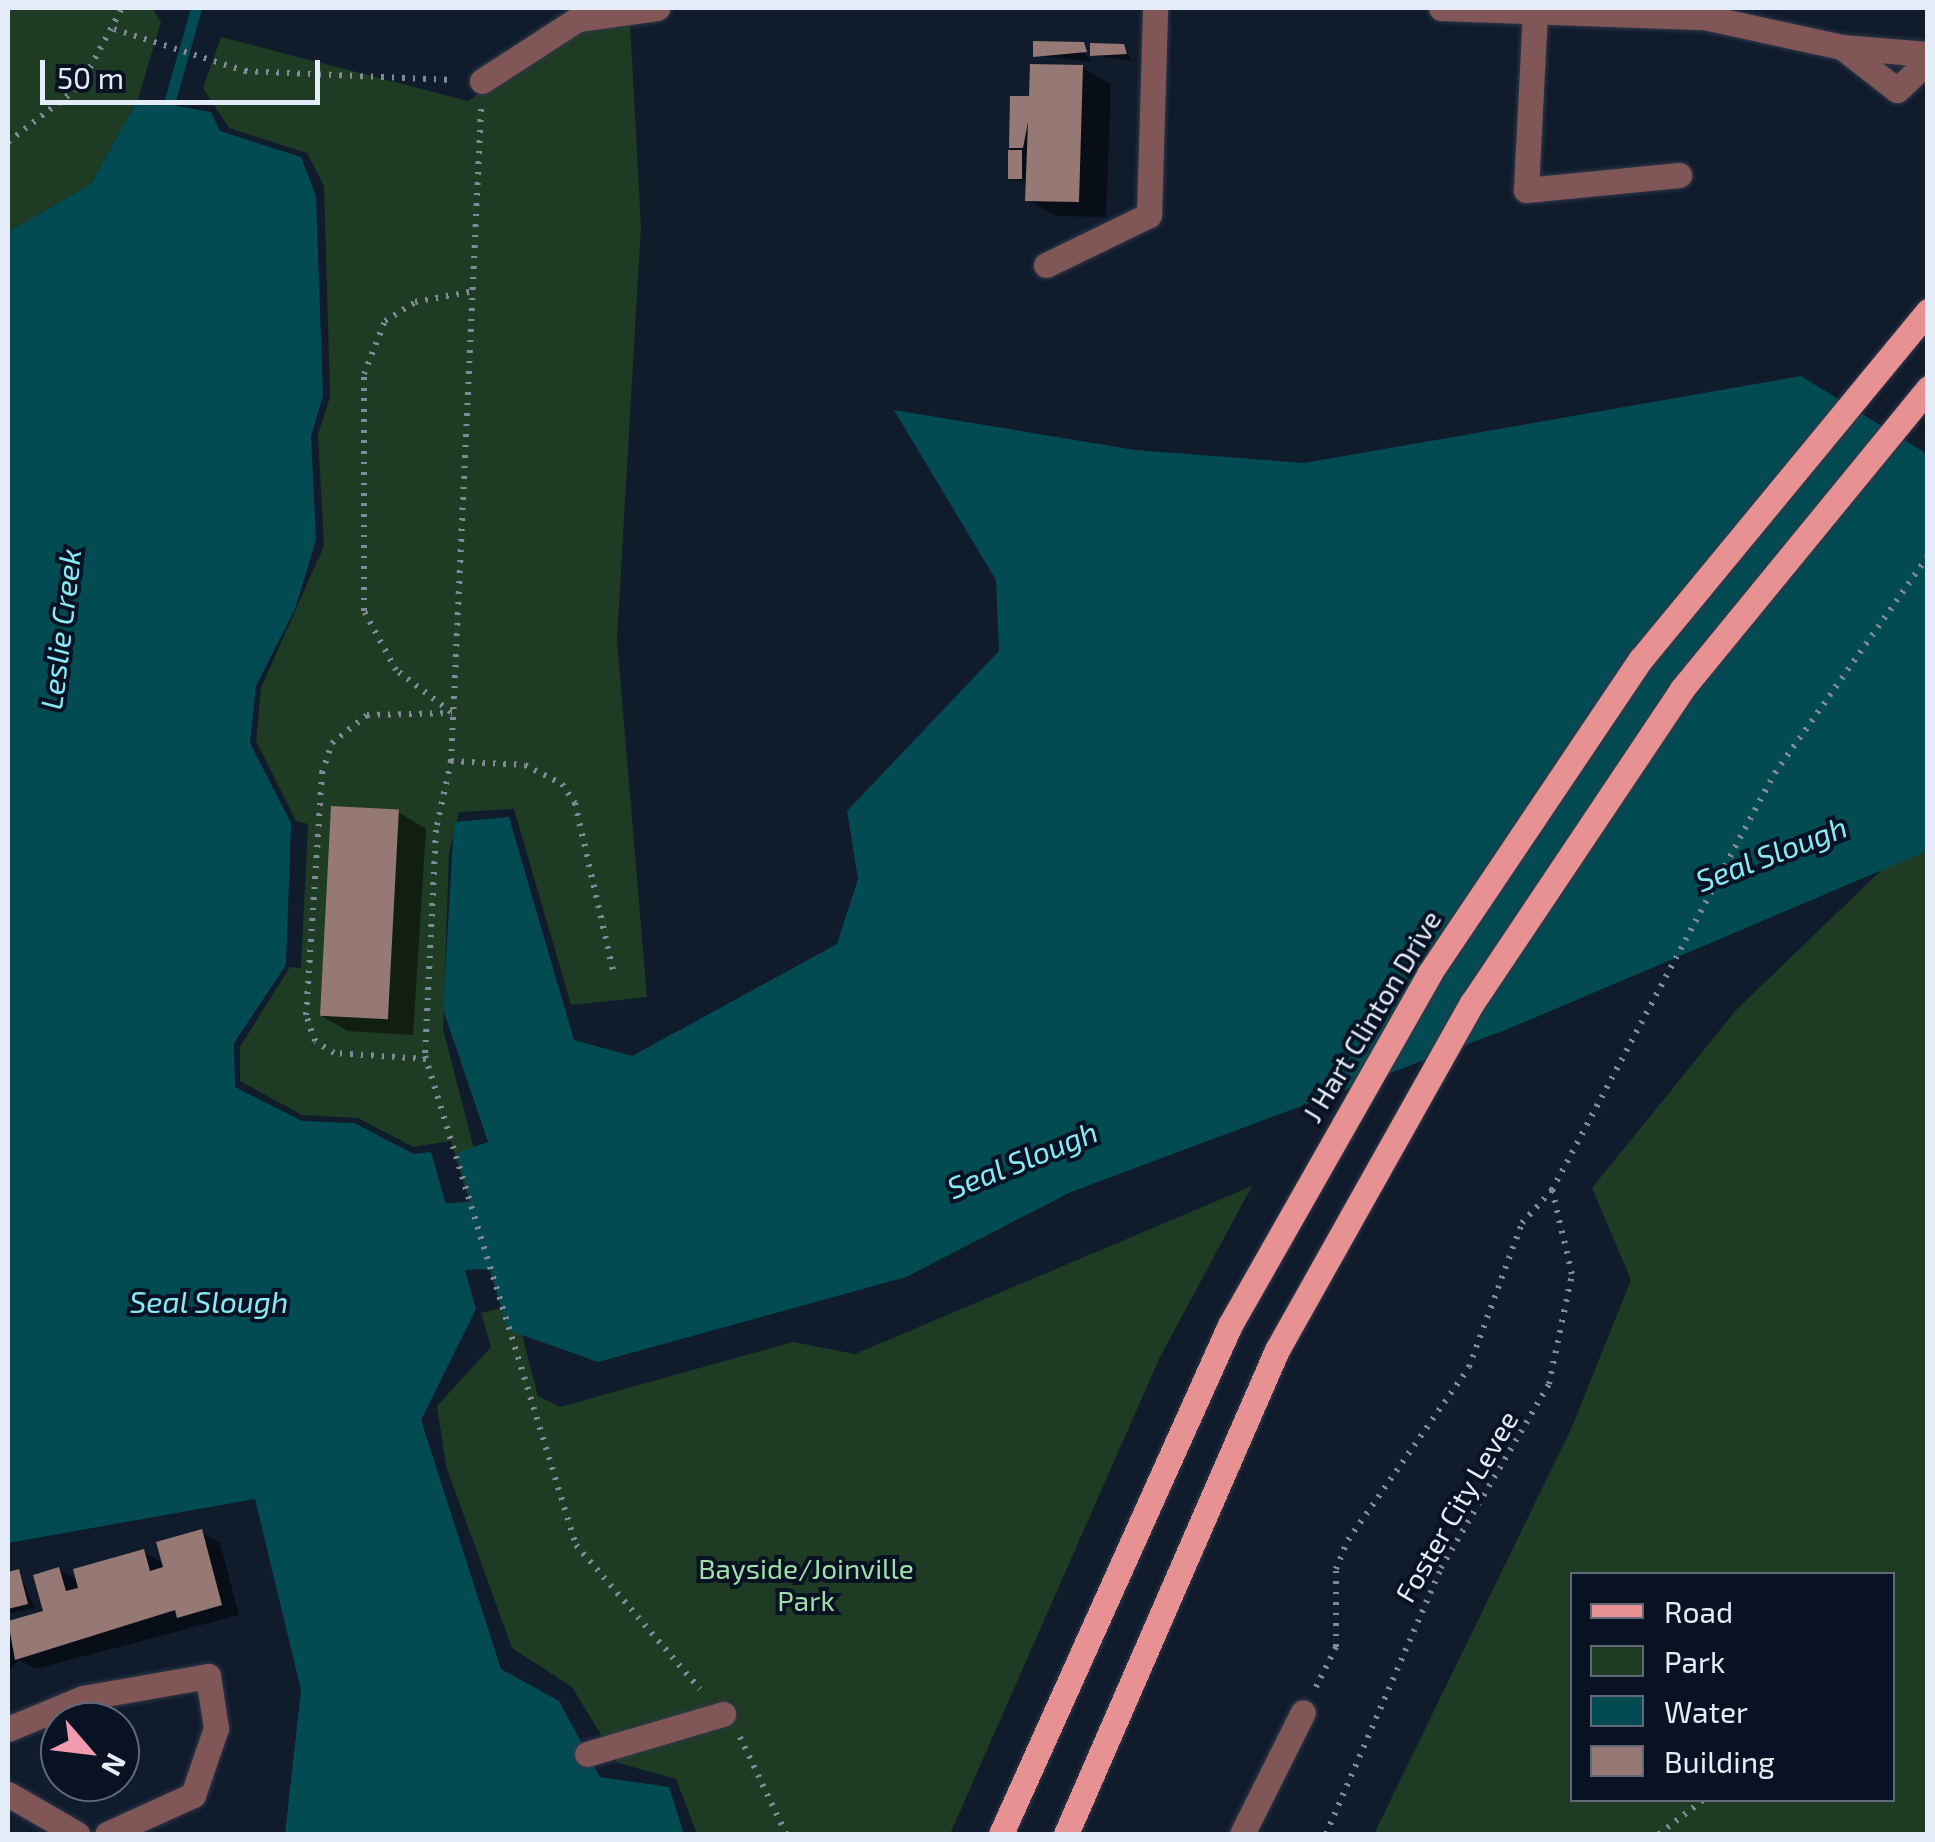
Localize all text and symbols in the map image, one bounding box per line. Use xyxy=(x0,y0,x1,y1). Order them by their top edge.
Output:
scale bar xyxy=(45,40,325,102)
text: 50 m xyxy=(57,59,124,95)
water label: Leslie Creek xyxy=(32,546,88,712)
water label: Seal Slough xyxy=(1690,808,1852,898)
street label: J Hart Clinton Drive xyxy=(1295,904,1447,1128)
water label: Seal Slough xyxy=(941,1112,1103,1206)
water label: Seal Slough xyxy=(129,1283,289,1319)
street label: Foster City Levee xyxy=(1387,1404,1525,1608)
park label: Bayside/Joinville Park xyxy=(698,1551,914,1617)
legend xyxy=(1570,1572,1895,1802)
text: Road xyxy=(1664,1593,1733,1629)
text: Park xyxy=(1664,1643,1725,1679)
text: Water xyxy=(1664,1693,1748,1729)
north arrow xyxy=(40,1702,140,1802)
text: Building xyxy=(1664,1743,1775,1779)
text: N xyxy=(95,1748,134,1782)

